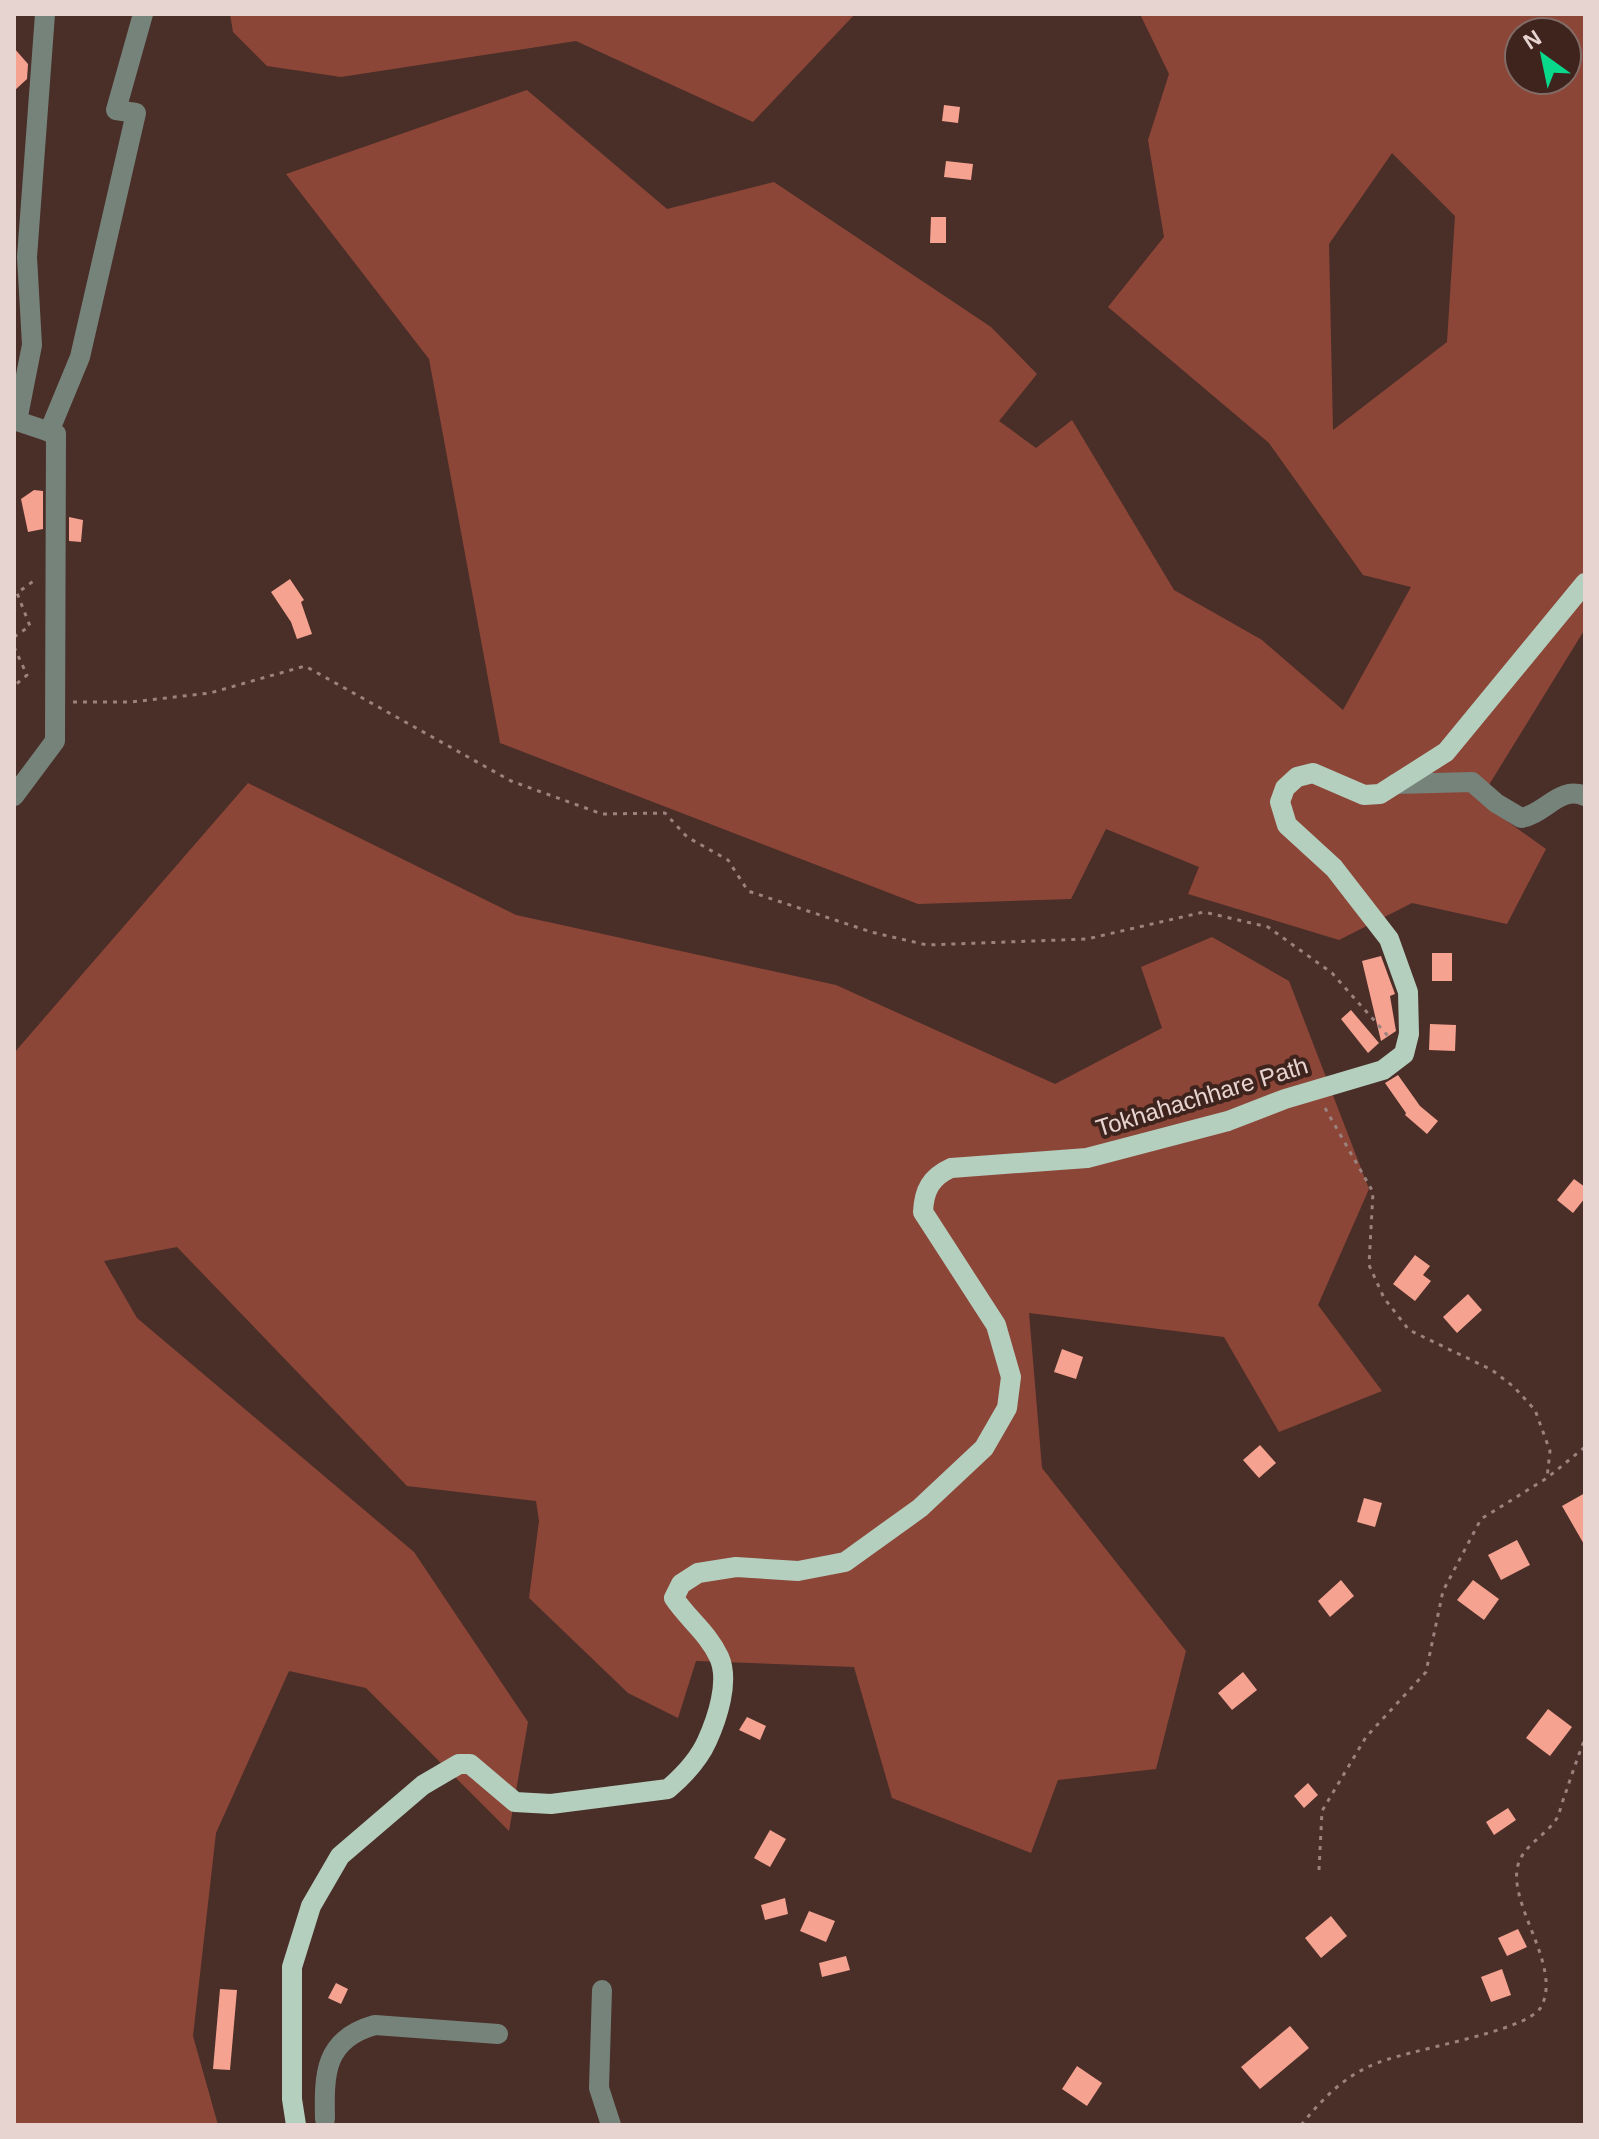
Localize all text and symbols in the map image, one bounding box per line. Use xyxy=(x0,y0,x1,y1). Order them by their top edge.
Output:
north arrow xyxy=(1503,16,1583,96)
text: N xyxy=(1519,25,1546,54)
street label: Tokhahachhare Path xyxy=(1093,1051,1311,1142)

